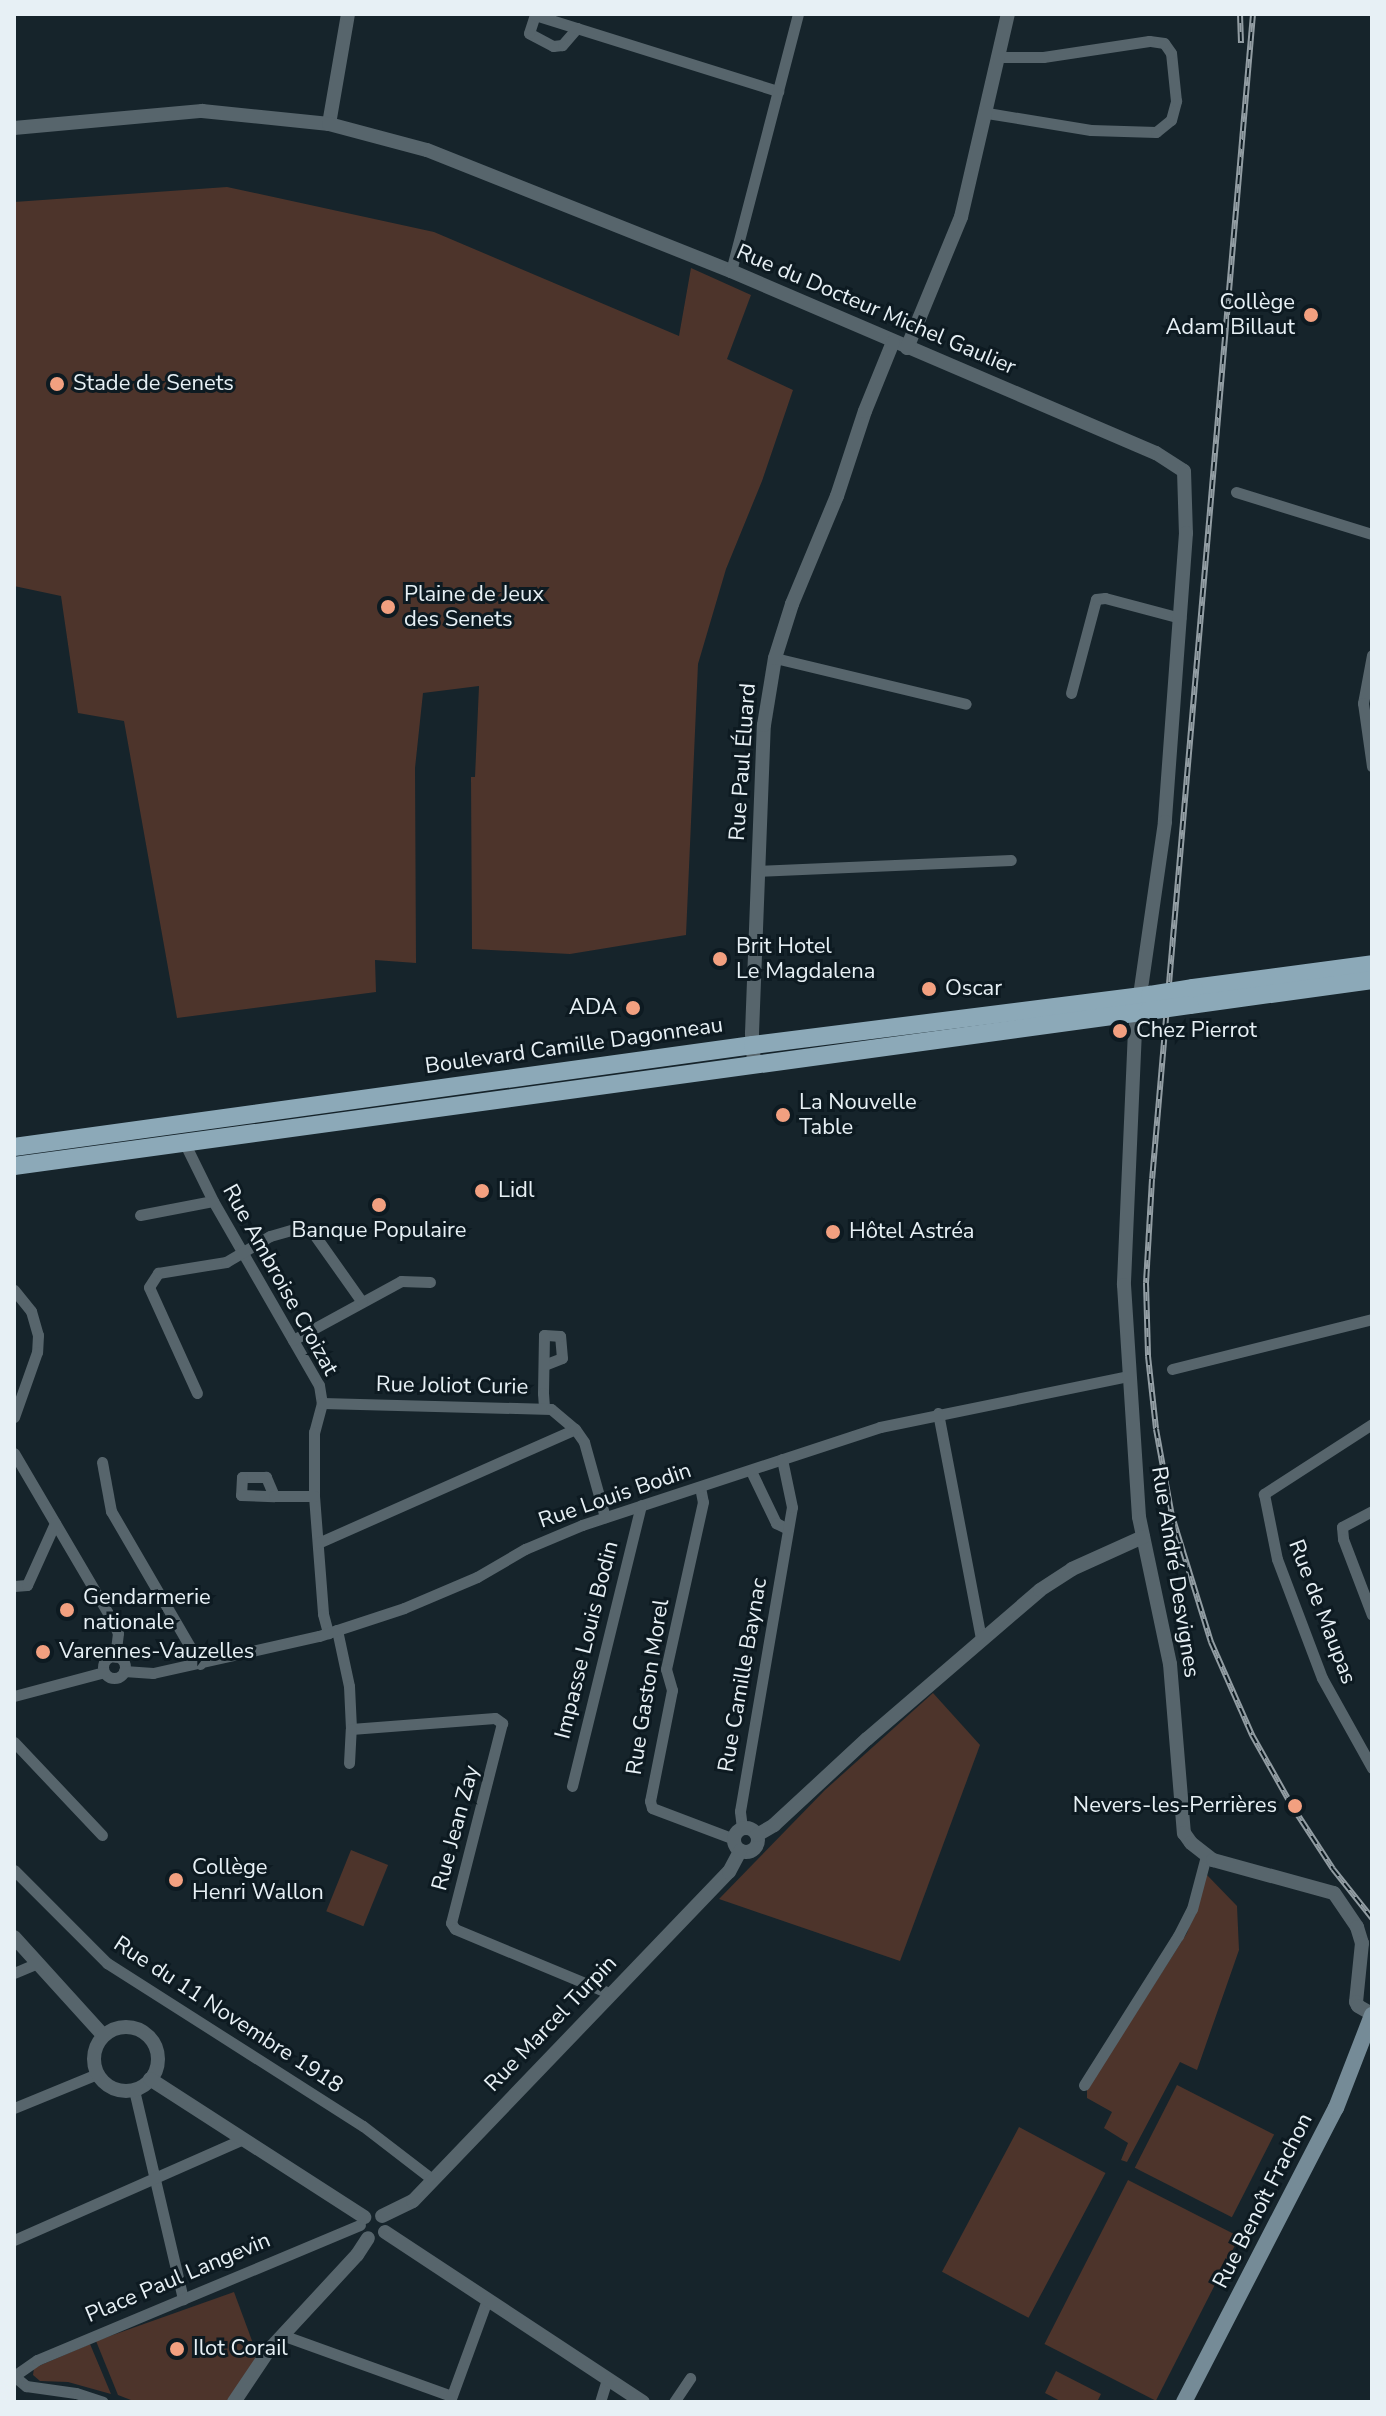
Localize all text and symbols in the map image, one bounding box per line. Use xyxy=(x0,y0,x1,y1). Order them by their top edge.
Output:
street label: Rue du Docteur Michel Gaulier xyxy=(732,239,1020,381)
place label: Collège Adam Billaut xyxy=(1165,289,1295,340)
marker: Collège Adam Billaut xyxy=(1302,306,1320,324)
place label: Stade de Senets xyxy=(73,371,234,397)
marker: Stade de Senets xyxy=(48,375,66,393)
place label: Plaine de Jeux des Senets xyxy=(404,581,544,632)
marker: Plaine de Jeux des Senets xyxy=(379,598,397,616)
street label: Rue Paul Éluard xyxy=(724,682,762,842)
place label: Brit Hotel Le Magdalena xyxy=(736,933,875,984)
marker: Brit Hotel Le Magdalena xyxy=(711,950,729,968)
place label: Oscar xyxy=(945,976,1002,1002)
marker: Oscar xyxy=(920,980,938,998)
place label: ADA xyxy=(569,995,617,1021)
marker: ADA xyxy=(624,999,642,1017)
street label: Boulevard Camille Dagonneau xyxy=(423,1012,725,1080)
place label: Chez Pierrot xyxy=(1136,1018,1257,1044)
marker: Chez Pierrot xyxy=(1111,1022,1129,1040)
place label: La Nouvelle Table xyxy=(799,1089,917,1140)
marker: La Nouvelle Table xyxy=(774,1106,792,1124)
place label: Lidl xyxy=(498,1178,534,1204)
street label: Rue Ambroise Croizat xyxy=(216,1180,344,1380)
marker: Lidl xyxy=(473,1182,491,1200)
marker: Banque Populaire xyxy=(370,1196,388,1214)
place label: Banque Populaire xyxy=(291,1218,467,1244)
place label: Hôtel Astréa xyxy=(849,1219,974,1245)
marker: Hôtel Astréa xyxy=(824,1223,842,1241)
street label: Rue Joliot Curie xyxy=(376,1371,528,1401)
street label: Rue Louis Bodin xyxy=(535,1458,695,1534)
street label: Rue André Desvignes xyxy=(1145,1465,1205,1679)
street label: Rue de Maupas xyxy=(1282,1536,1362,1688)
street label: Impasse Louis Bodin xyxy=(550,1538,624,1742)
street label: Rue Camille Baynac xyxy=(713,1576,773,1774)
place label: Gendarmerie nationale xyxy=(83,1584,211,1636)
street label: Rue Gaston Morel xyxy=(621,1597,675,1777)
marker: Gendarmerie nationale xyxy=(58,1601,76,1619)
place label: Varennes-Vauzelles xyxy=(59,1639,254,1665)
marker: Varennes-Vauzelles xyxy=(34,1643,52,1661)
street label: Rue Jean Zay xyxy=(427,1762,485,1894)
place label: Nevers-les-Perrières xyxy=(1073,1793,1277,1819)
marker: Nevers-les-Perrières xyxy=(1284,1795,1306,1817)
place label: Collège Henri Wallon xyxy=(192,1854,324,1906)
marker: Collège Henri Wallon xyxy=(167,1871,185,1889)
street label: Rue du 11 Novembre 1918 xyxy=(108,1931,348,2099)
street label: Rue Marcel Turpin xyxy=(479,1951,623,2097)
street label: Rue Benoît Frachon xyxy=(1207,2109,1319,2293)
street label: Place Paul Langevin xyxy=(81,2227,275,2329)
place label: Ilot Corail xyxy=(193,2336,288,2362)
marker: Ilot Corail xyxy=(168,2340,186,2358)

